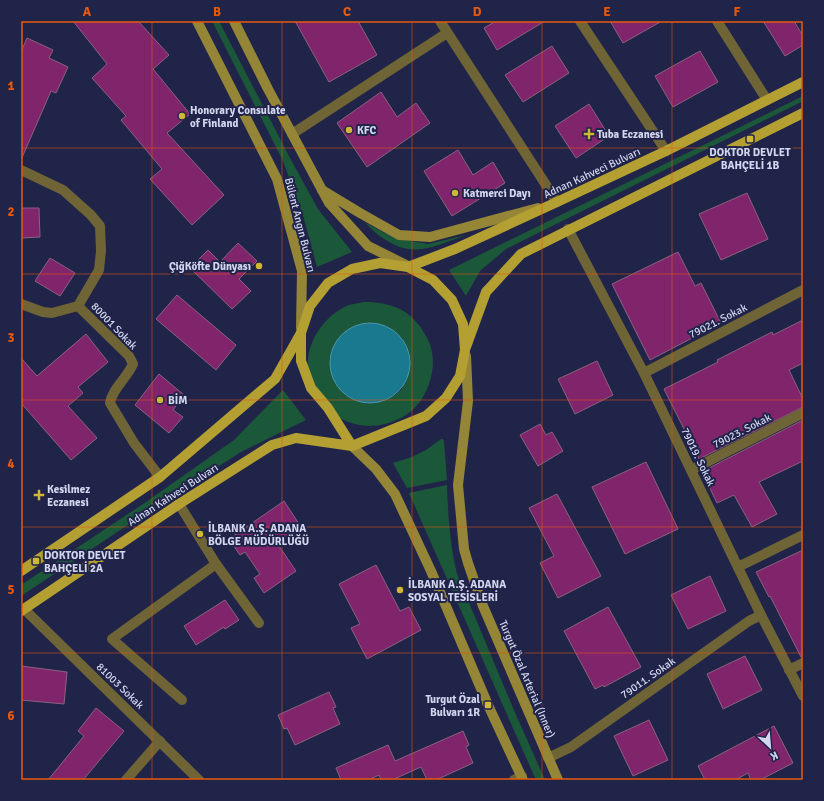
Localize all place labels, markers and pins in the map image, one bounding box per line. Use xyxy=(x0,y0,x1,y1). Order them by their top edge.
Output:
place label: Honorary Consulate of Finland xyxy=(190,104,286,130)
marker: Honorary Consulate of Finland xyxy=(177,111,187,121)
place label: KFC xyxy=(357,124,377,137)
marker: KFC xyxy=(344,125,354,135)
place label: Tuba Eczanesi xyxy=(597,128,663,141)
marker: Tuba Eczanesi xyxy=(584,129,594,139)
marker: DOKTOR DEVLET BAHÇELİ 1B xyxy=(745,134,755,144)
place label: DOKTOR DEVLET BAHÇELİ 1B xyxy=(709,146,791,172)
place label: Katmerci Dayı xyxy=(463,187,531,200)
marker: Katmerci Dayı xyxy=(450,188,460,198)
place label: ÇiğKöfte Dünyası xyxy=(169,260,251,273)
marker: ÇiğKöfte Dünyası xyxy=(254,261,264,271)
place label: BİM xyxy=(168,393,187,407)
marker: BİM xyxy=(155,395,165,405)
place label: Kesilmez Eczanesi xyxy=(47,483,90,509)
marker: Kesilmez Eczanesi xyxy=(34,490,44,500)
place label: İLBANK A.Ş. ADANA BÖLGE MÜDÜRLÜĞÜ xyxy=(208,521,309,548)
marker: İLBANK A.Ş. ADANA BÖLGE MÜDÜRLÜĞÜ xyxy=(195,529,205,539)
place label: DOKTOR DEVLET BAHÇELİ 2A xyxy=(44,549,126,575)
marker: DOKTOR DEVLET BAHÇELİ 2A xyxy=(31,556,41,566)
place label: İLBANK A.Ş. ADANA SOSYAL TESİSLERİ xyxy=(408,577,506,604)
marker: İLBANK A.Ş. ADANA SOSYAL TESİSLERİ xyxy=(395,585,405,595)
place label: Turgut Özal Bulvarı 1R xyxy=(425,692,481,719)
marker: Turgut Özal Bulvarı 1R xyxy=(483,700,493,710)

